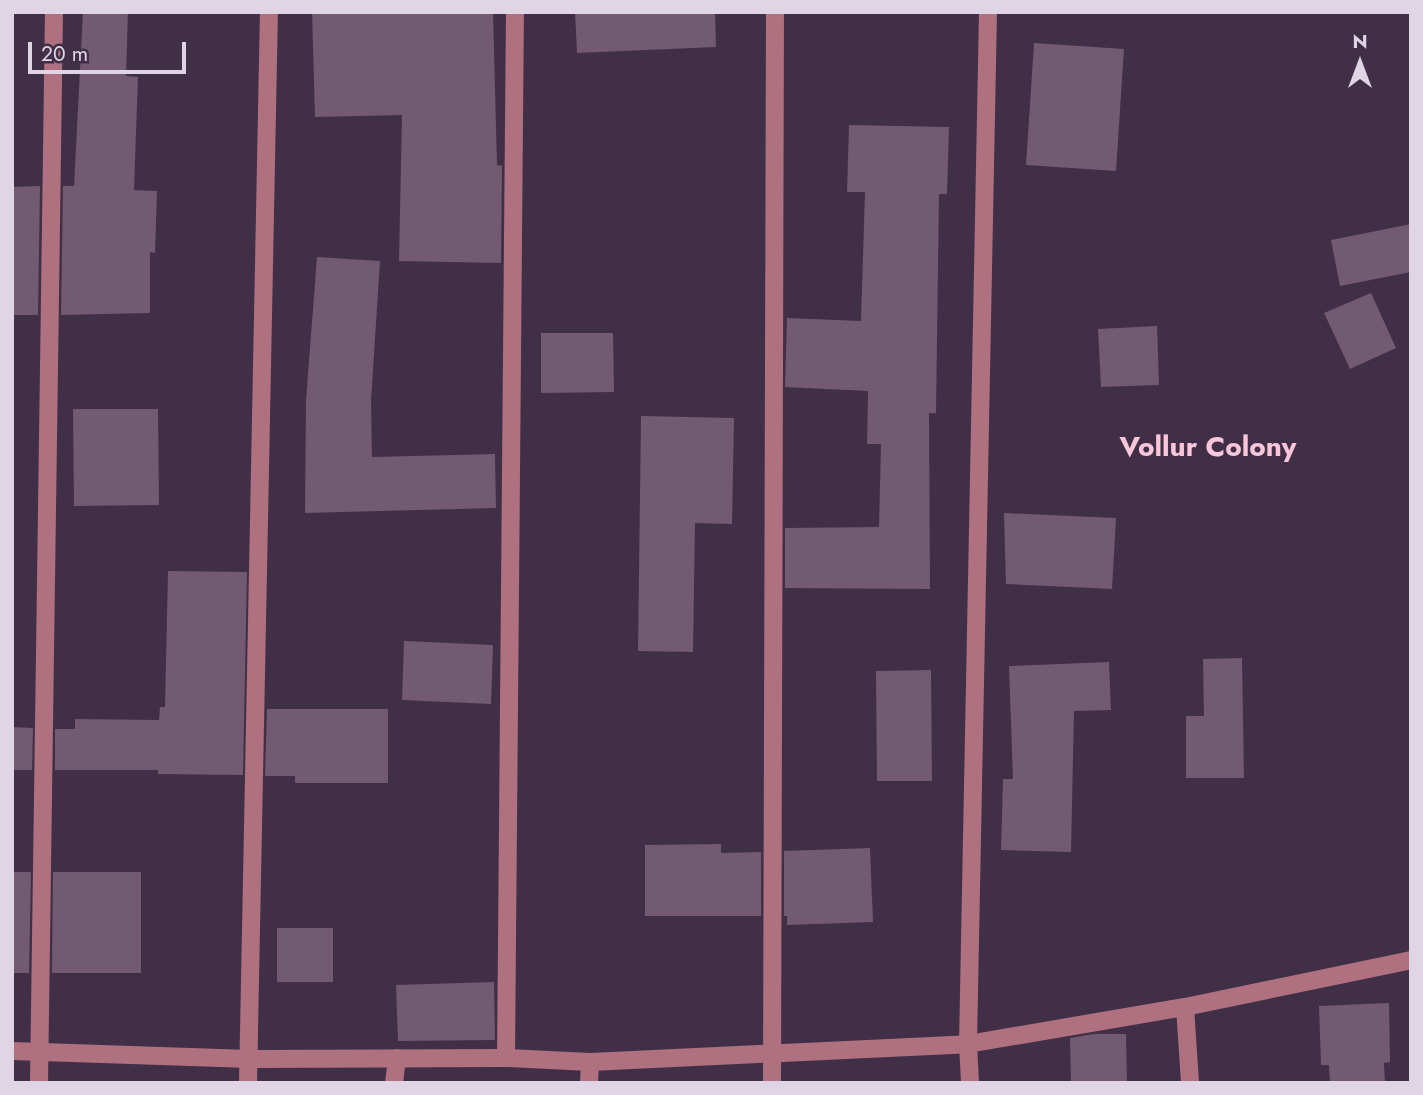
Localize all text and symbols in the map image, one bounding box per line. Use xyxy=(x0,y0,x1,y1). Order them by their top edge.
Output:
scale bar xyxy=(32,28,189,72)
north arrow xyxy=(1325,28,1395,98)
text: N xyxy=(1352,28,1368,55)
text: 20 m xyxy=(41,39,88,69)
district label: Vollur Colony xyxy=(1120,430,1296,464)

